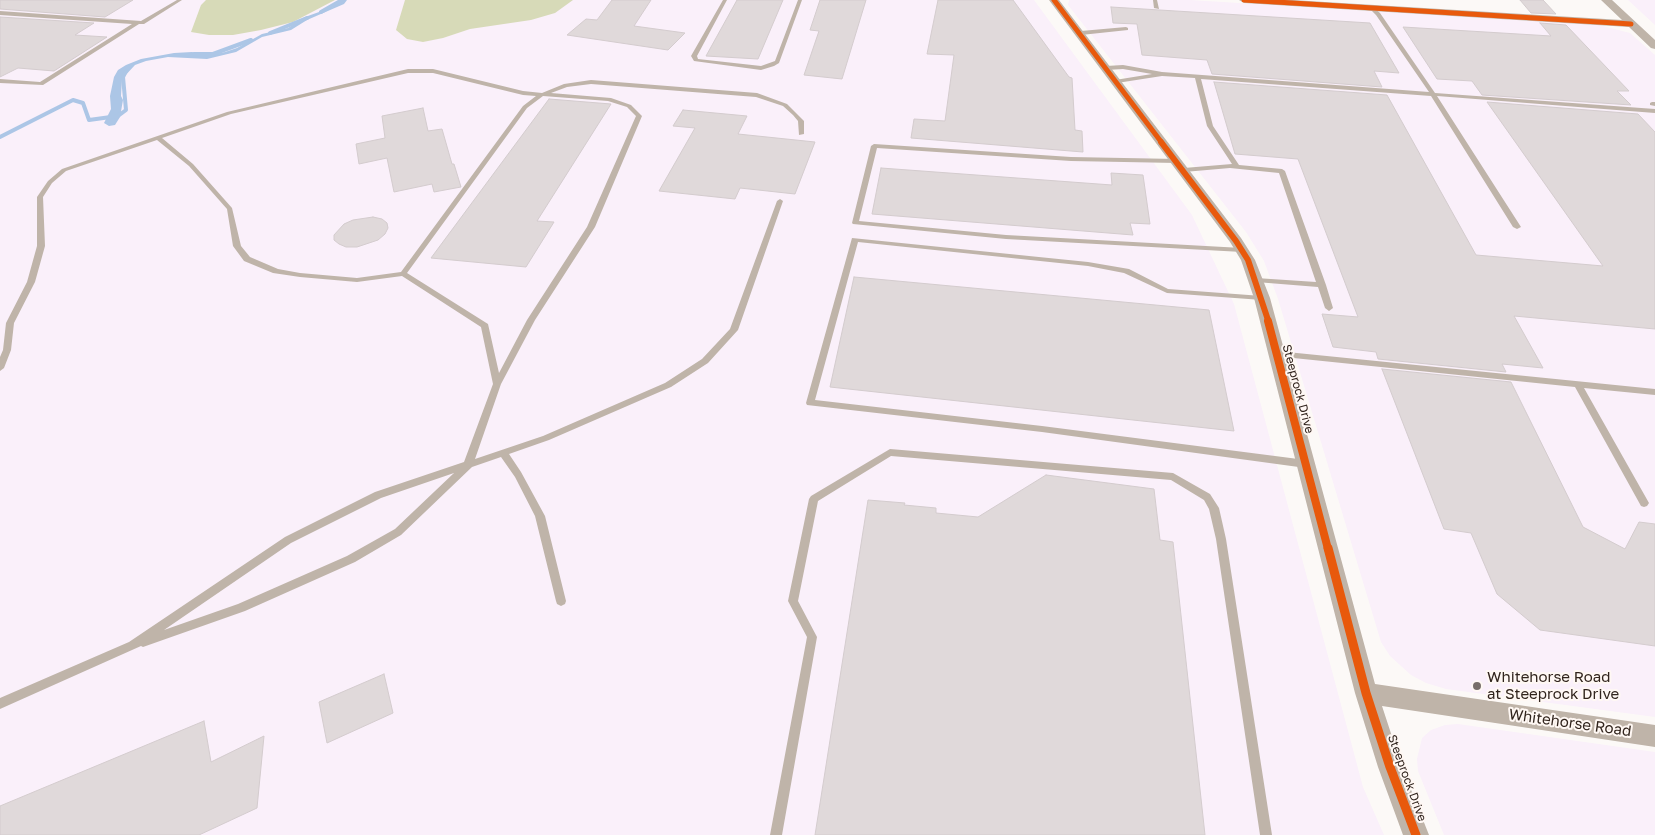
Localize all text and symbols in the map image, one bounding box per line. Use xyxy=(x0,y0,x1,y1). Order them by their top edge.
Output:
street label: Steeprock Drive xyxy=(1279,343,1317,435)
place label: Whitehorse Road at Steeprock Drive xyxy=(1487,668,1619,703)
marker: Whitehorse Road at Steeprock Drive xyxy=(1471,680,1483,692)
street label: Whitehorse Road xyxy=(1508,705,1632,741)
street label: Steeprock Drive xyxy=(1385,733,1429,823)

